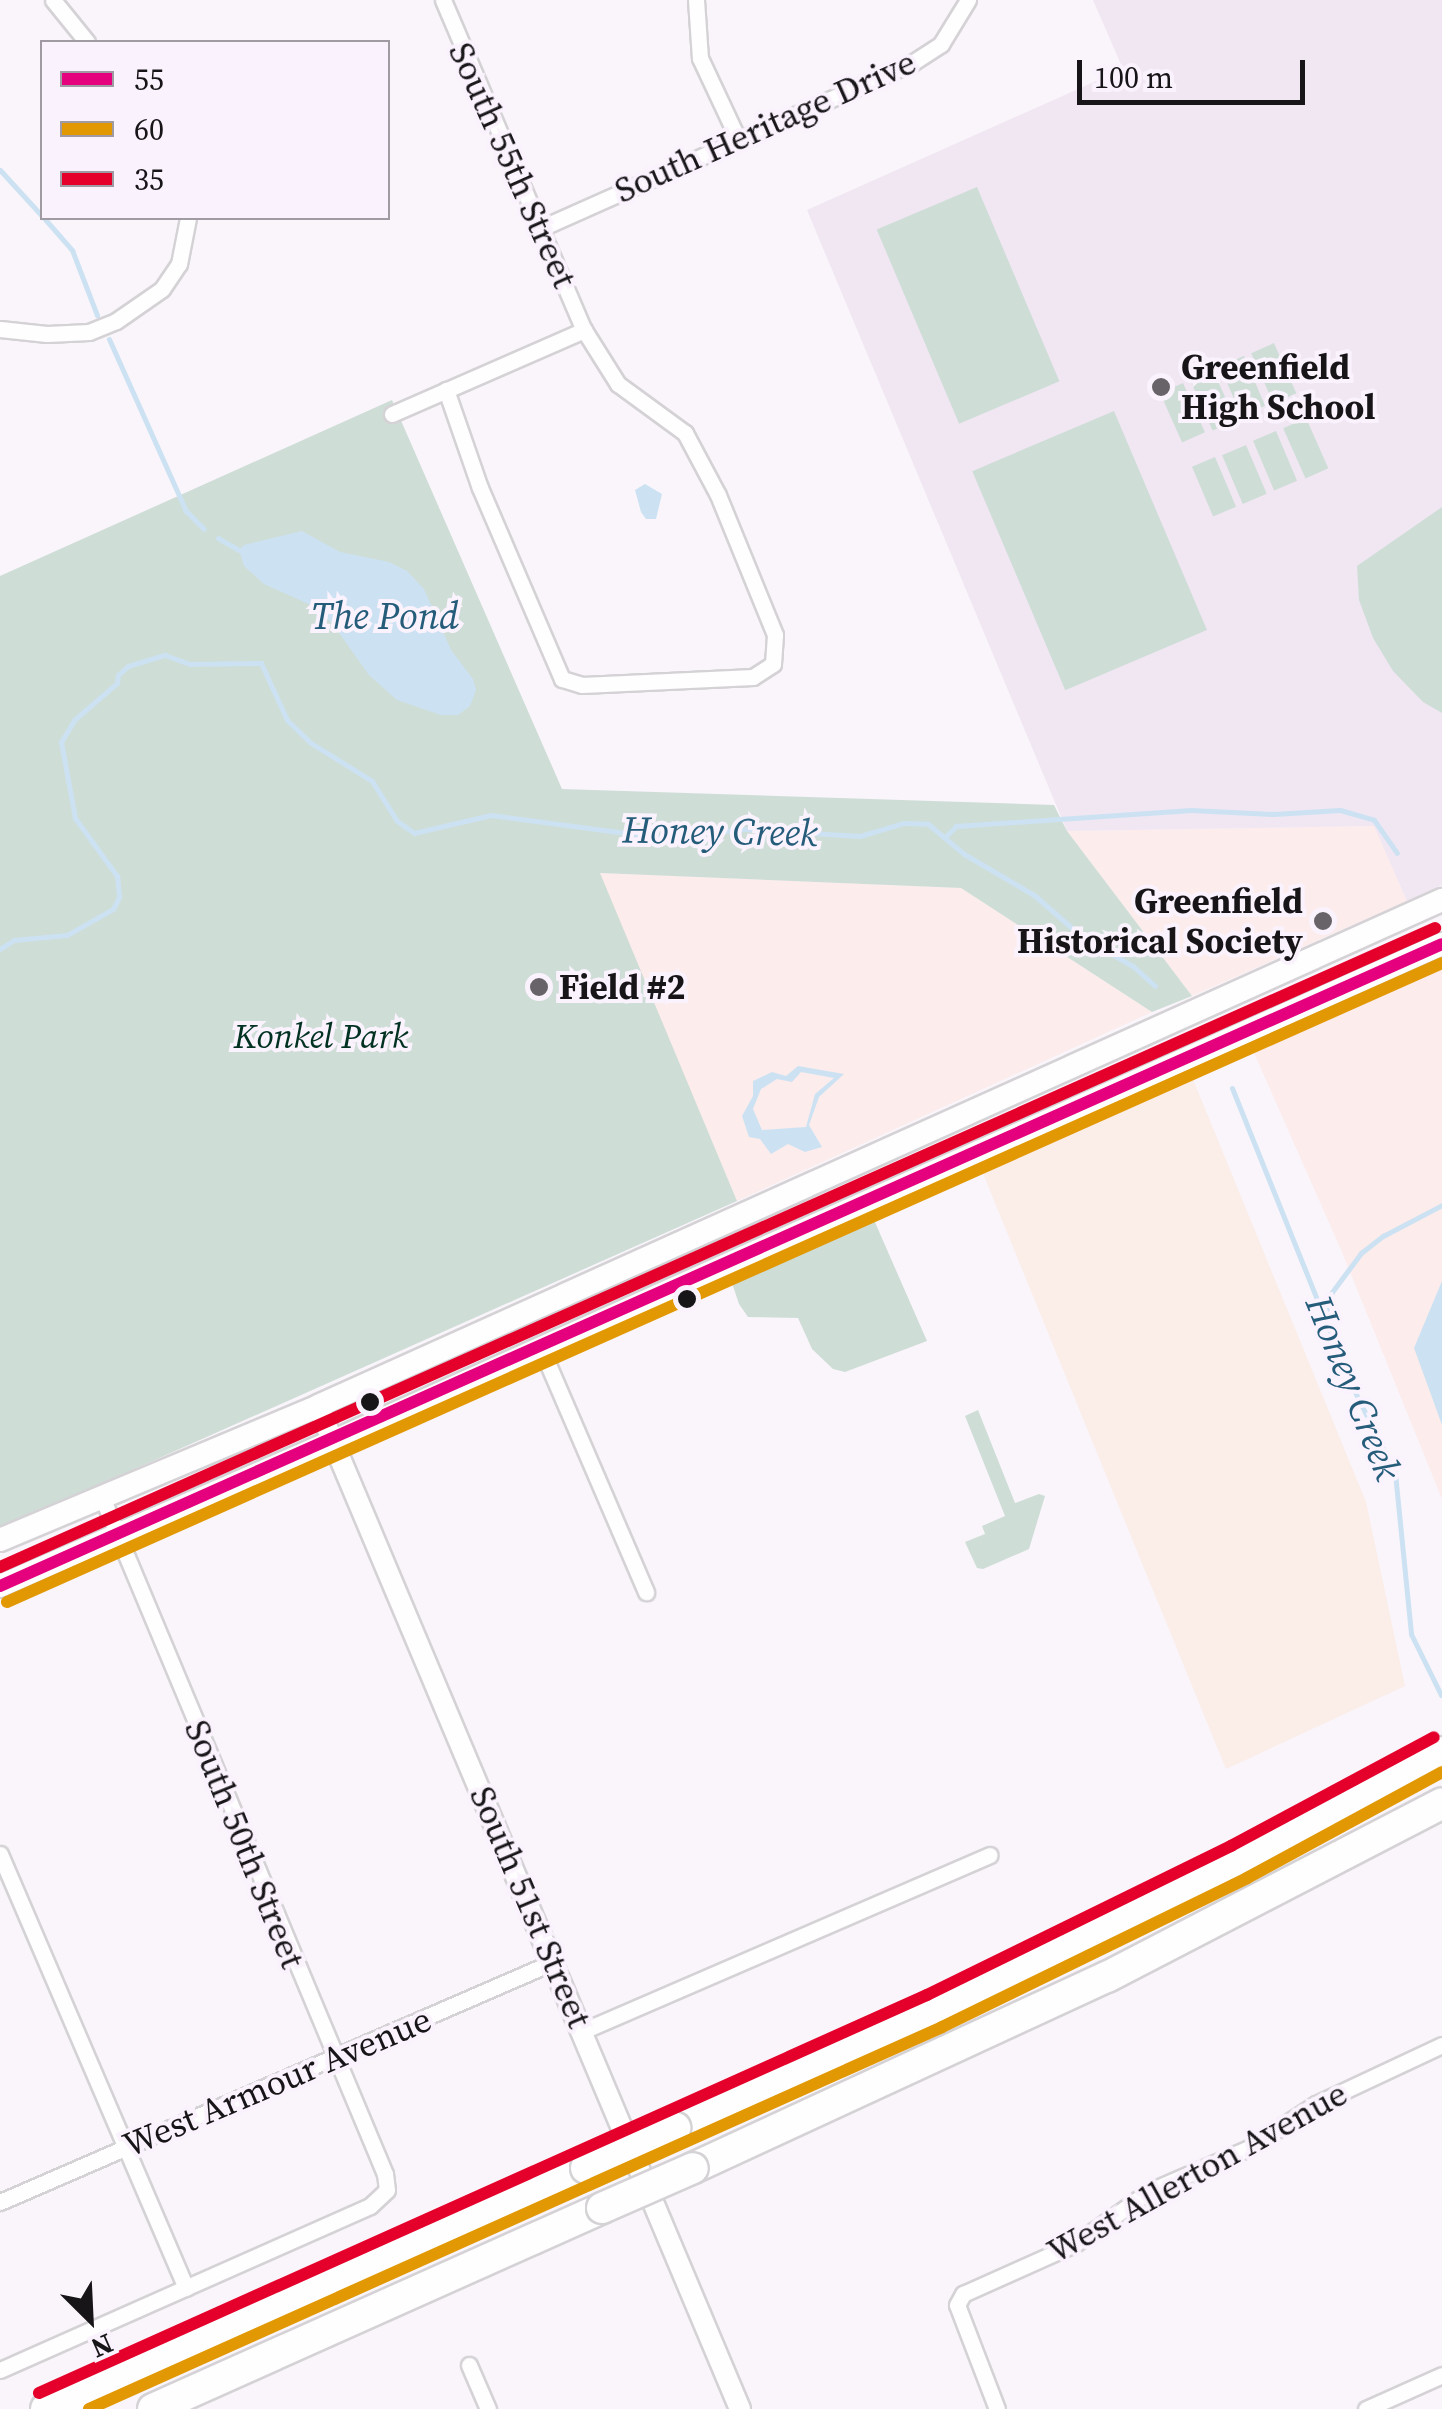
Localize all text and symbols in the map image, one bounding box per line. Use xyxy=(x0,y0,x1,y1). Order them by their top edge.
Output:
street label: South 55th Street xyxy=(440,36,586,294)
legend xyxy=(40,40,390,220)
scale bar xyxy=(1082,40,1310,102)
street label: South Heritage Drive xyxy=(608,41,922,211)
text: 100 m xyxy=(1094,57,1173,98)
text: 55 xyxy=(134,59,164,100)
text: 60 xyxy=(134,109,164,150)
text: 35 xyxy=(134,159,164,200)
place label: Greenfield High School xyxy=(1181,346,1375,428)
marker: Greenfield High School xyxy=(1150,376,1172,398)
water label: The Pond xyxy=(311,594,459,640)
water label: Honey Creek xyxy=(622,807,818,857)
place label: Greenfield Historical Society xyxy=(1017,880,1303,962)
marker: Greenfield Historical Society xyxy=(1312,910,1334,932)
place label: Field #2 xyxy=(559,966,686,1008)
marker: Field #2 xyxy=(528,976,550,998)
park label: Konkel Park xyxy=(234,1015,408,1057)
unlabelled marker xyxy=(677,1289,697,1309)
water label: Honey Creek xyxy=(1295,1289,1411,1487)
unlabelled marker xyxy=(360,1392,380,1412)
street label: South 50th Street xyxy=(176,1714,314,1974)
street label: South 51st Street xyxy=(461,1780,601,2034)
street label: West Armour Avenue xyxy=(117,1998,437,2166)
street label: West Allerton Avenue xyxy=(1040,2072,1354,2272)
north arrow xyxy=(40,2269,140,2369)
text: N xyxy=(85,2325,119,2368)

